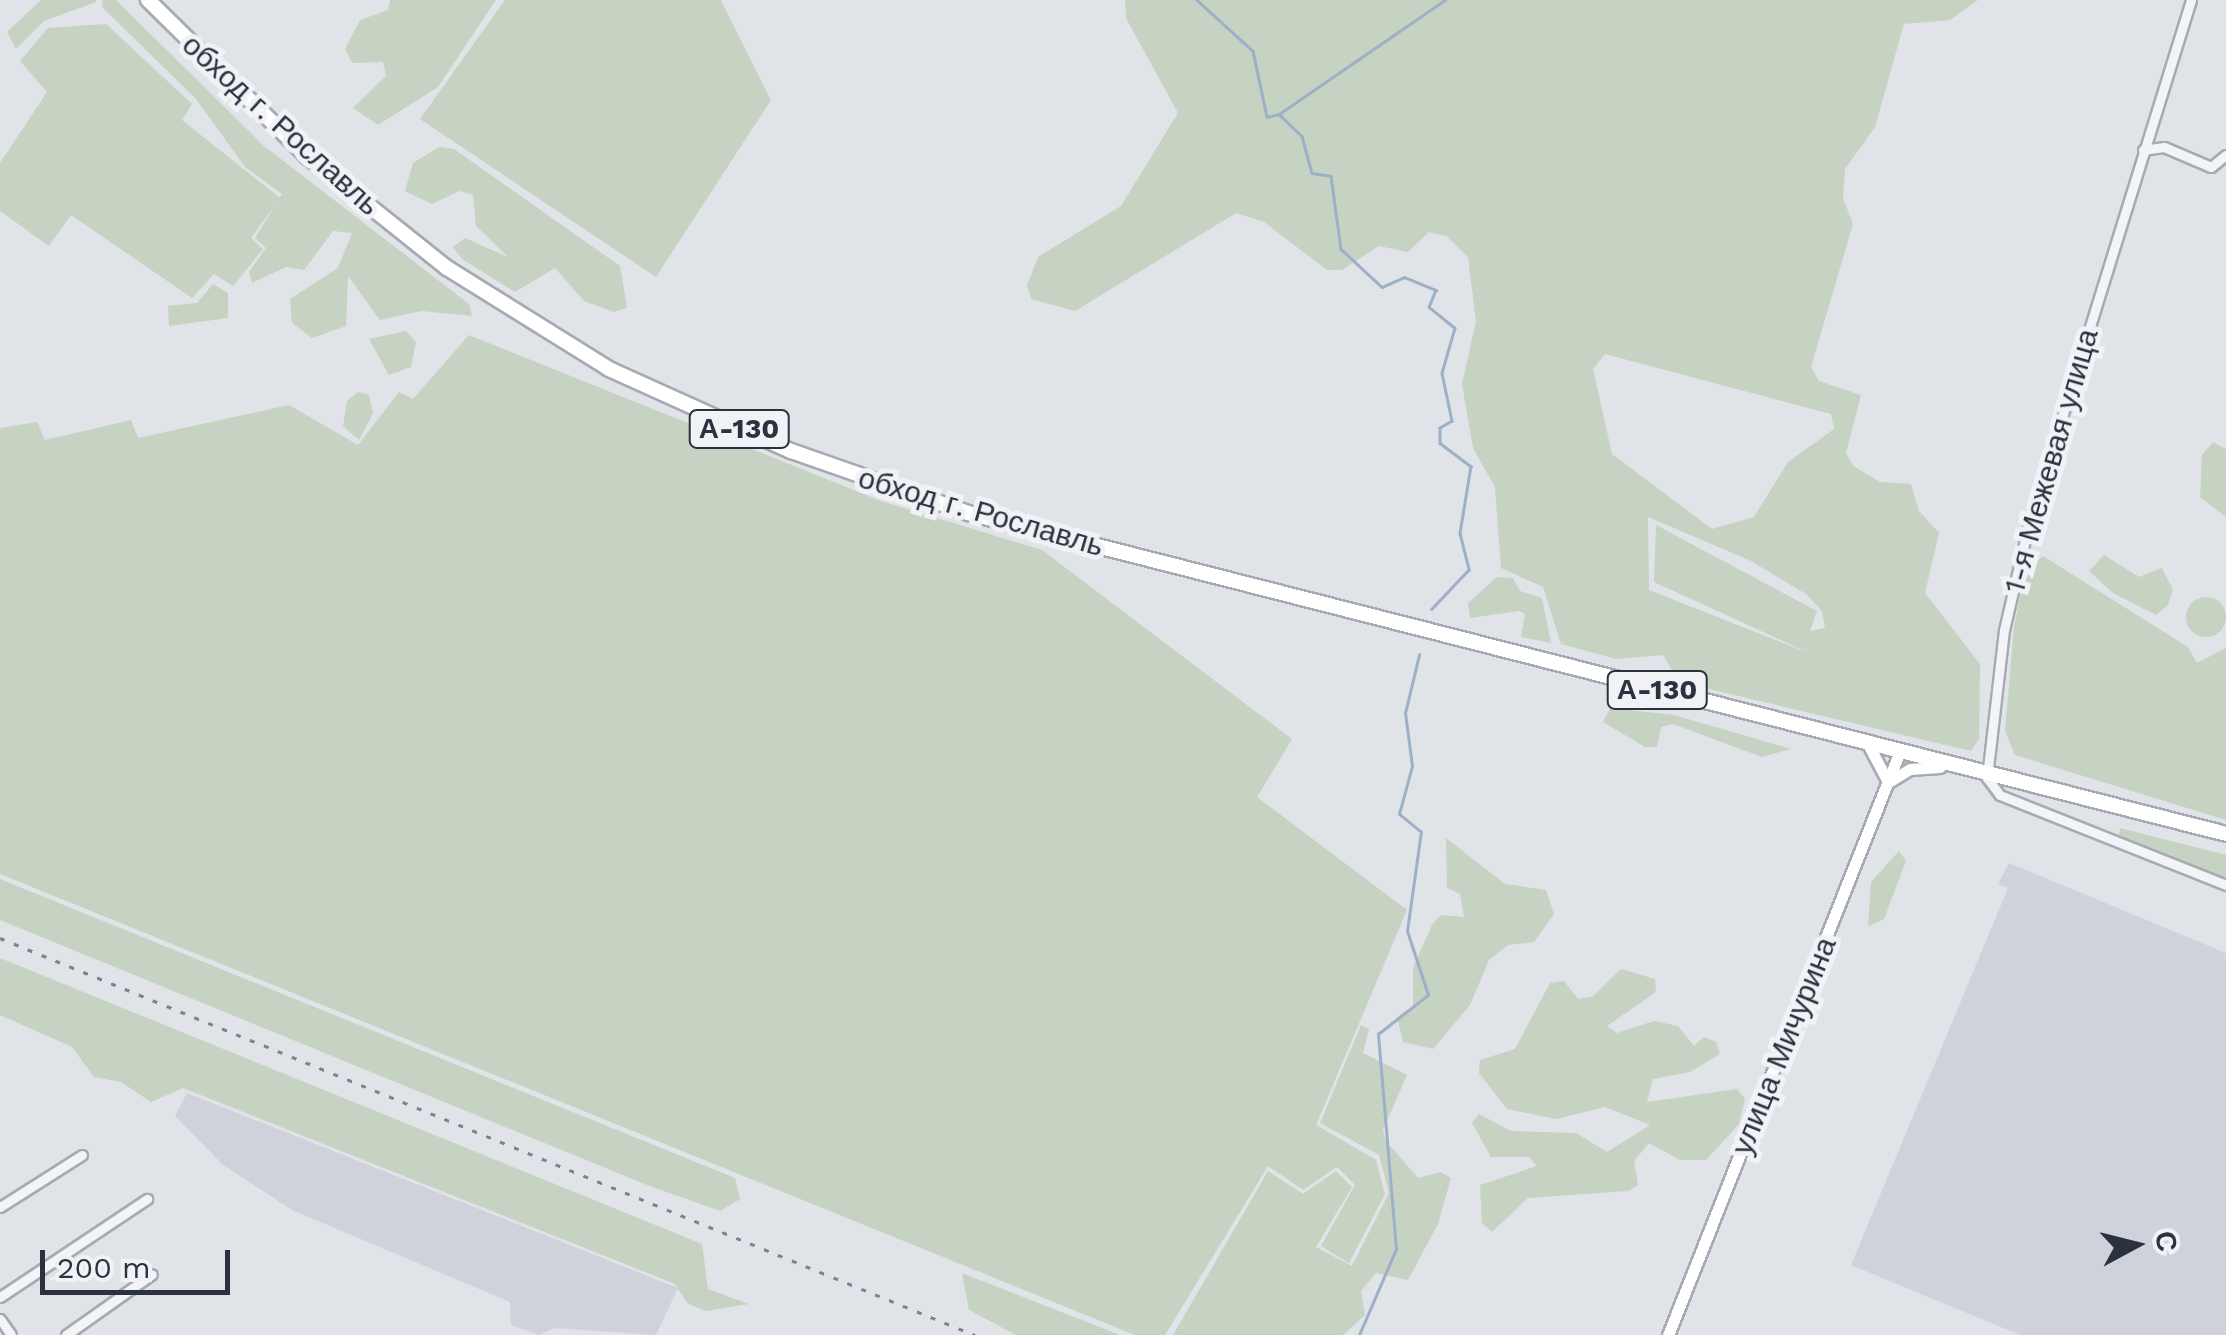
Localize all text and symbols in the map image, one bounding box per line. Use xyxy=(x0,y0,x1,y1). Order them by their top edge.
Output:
street label: обход г. Рославль xyxy=(175,27,387,223)
street label: 1-я Межевая улица xyxy=(1996,325,2106,597)
road number: А-130 xyxy=(686,406,792,452)
street label: обход г. Рославль xyxy=(854,460,1108,564)
road number: А-130 xyxy=(1604,667,1710,713)
street label: улица Мичурина xyxy=(1724,932,1844,1160)
north arrow xyxy=(2086,1195,2186,1295)
text: С xyxy=(2149,1229,2184,1253)
scale bar xyxy=(45,1230,235,1292)
text: 200 m xyxy=(57,1250,151,1285)

